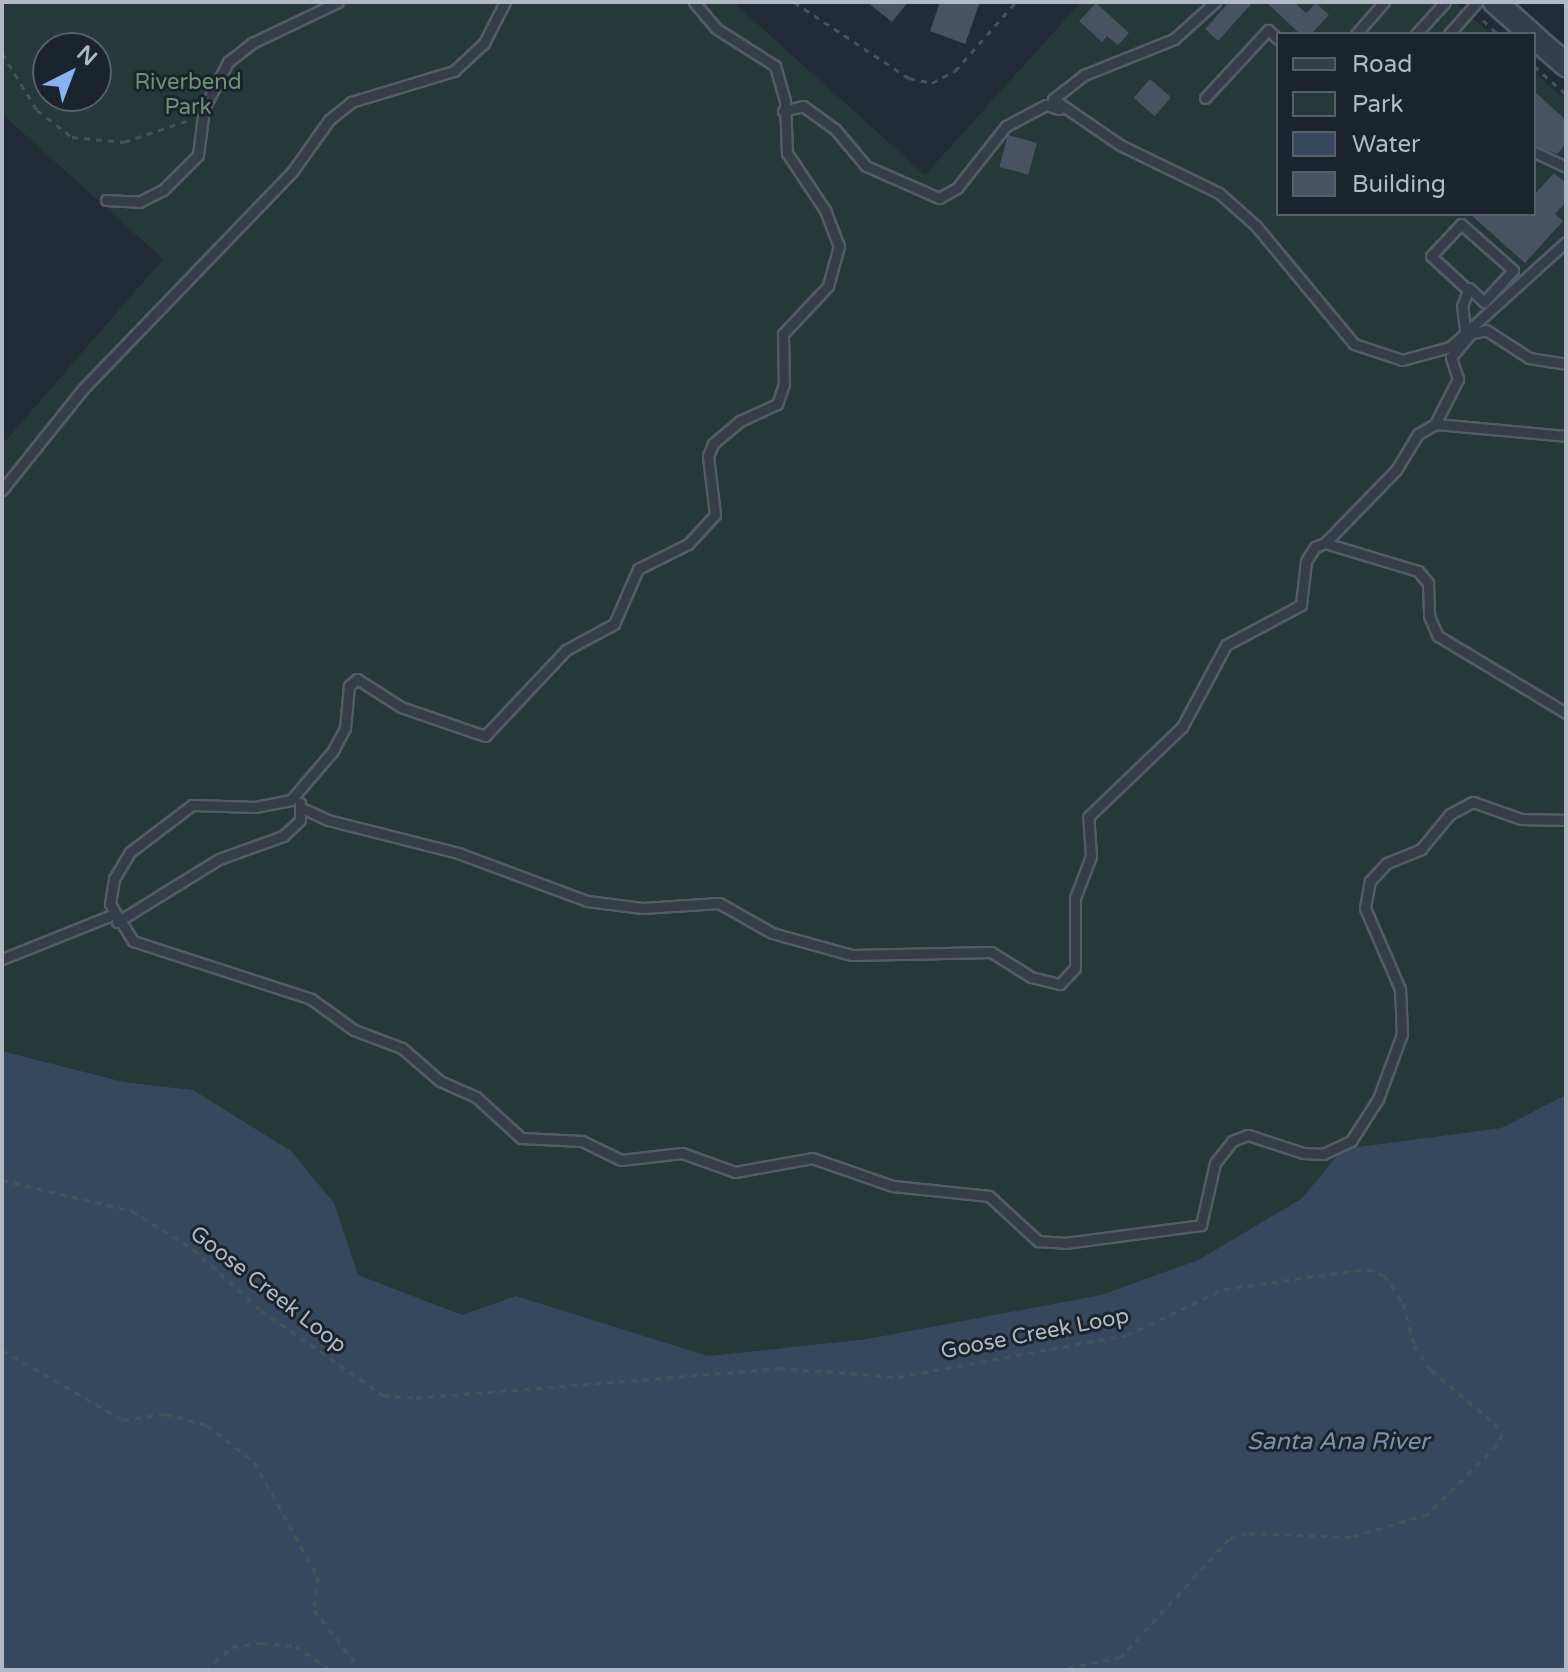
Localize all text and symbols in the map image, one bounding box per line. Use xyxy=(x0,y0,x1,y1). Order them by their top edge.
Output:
north arrow xyxy=(32,32,112,112)
legend xyxy=(1276,32,1536,216)
text: N xyxy=(71,40,102,71)
text: Road xyxy=(1352,50,1412,79)
park label: Riverbend Park xyxy=(134,69,242,120)
text: Park xyxy=(1352,90,1403,119)
text: Water xyxy=(1352,130,1420,159)
text: Building xyxy=(1352,170,1446,199)
street label: Goose Creek Loop xyxy=(185,1221,351,1359)
street label: Goose Creek Loop xyxy=(939,1303,1131,1365)
water label: Santa Ana River xyxy=(1247,1428,1429,1456)

